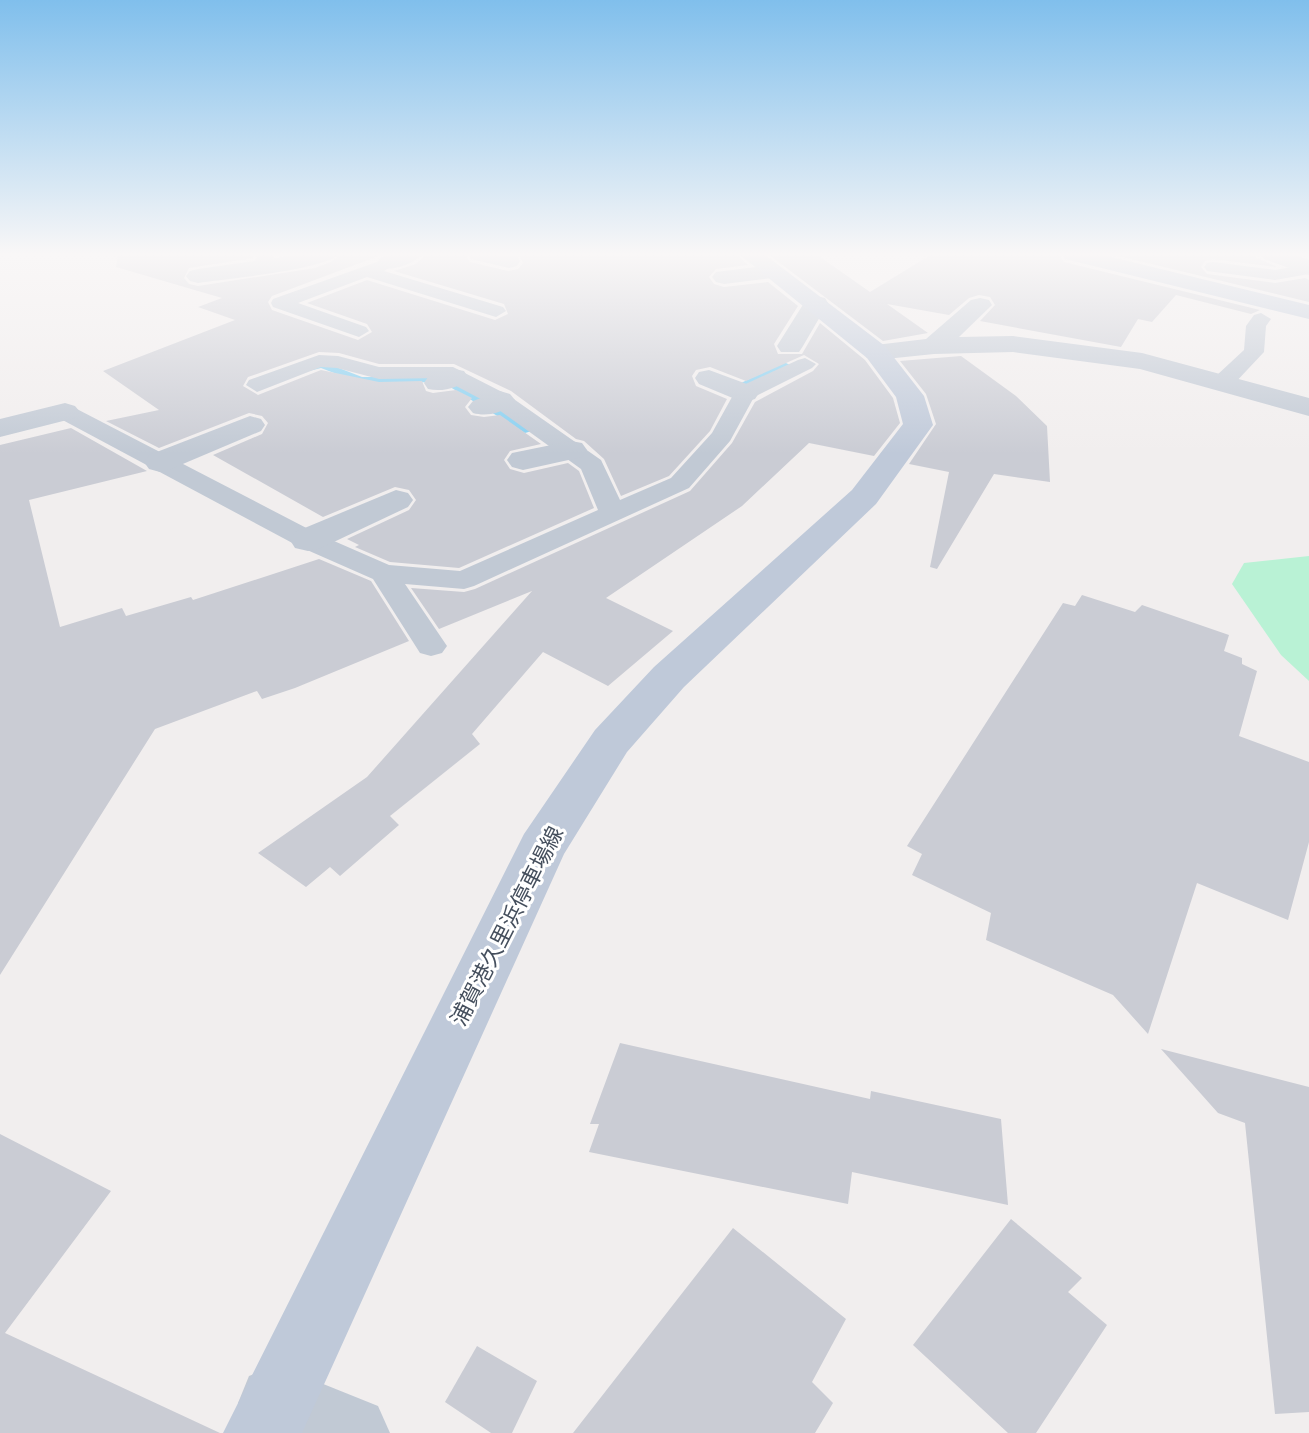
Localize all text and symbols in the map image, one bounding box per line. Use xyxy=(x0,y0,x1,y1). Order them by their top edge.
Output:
street label: 浦賀港久里浜停車場線 xyxy=(445,822,569,1030)

